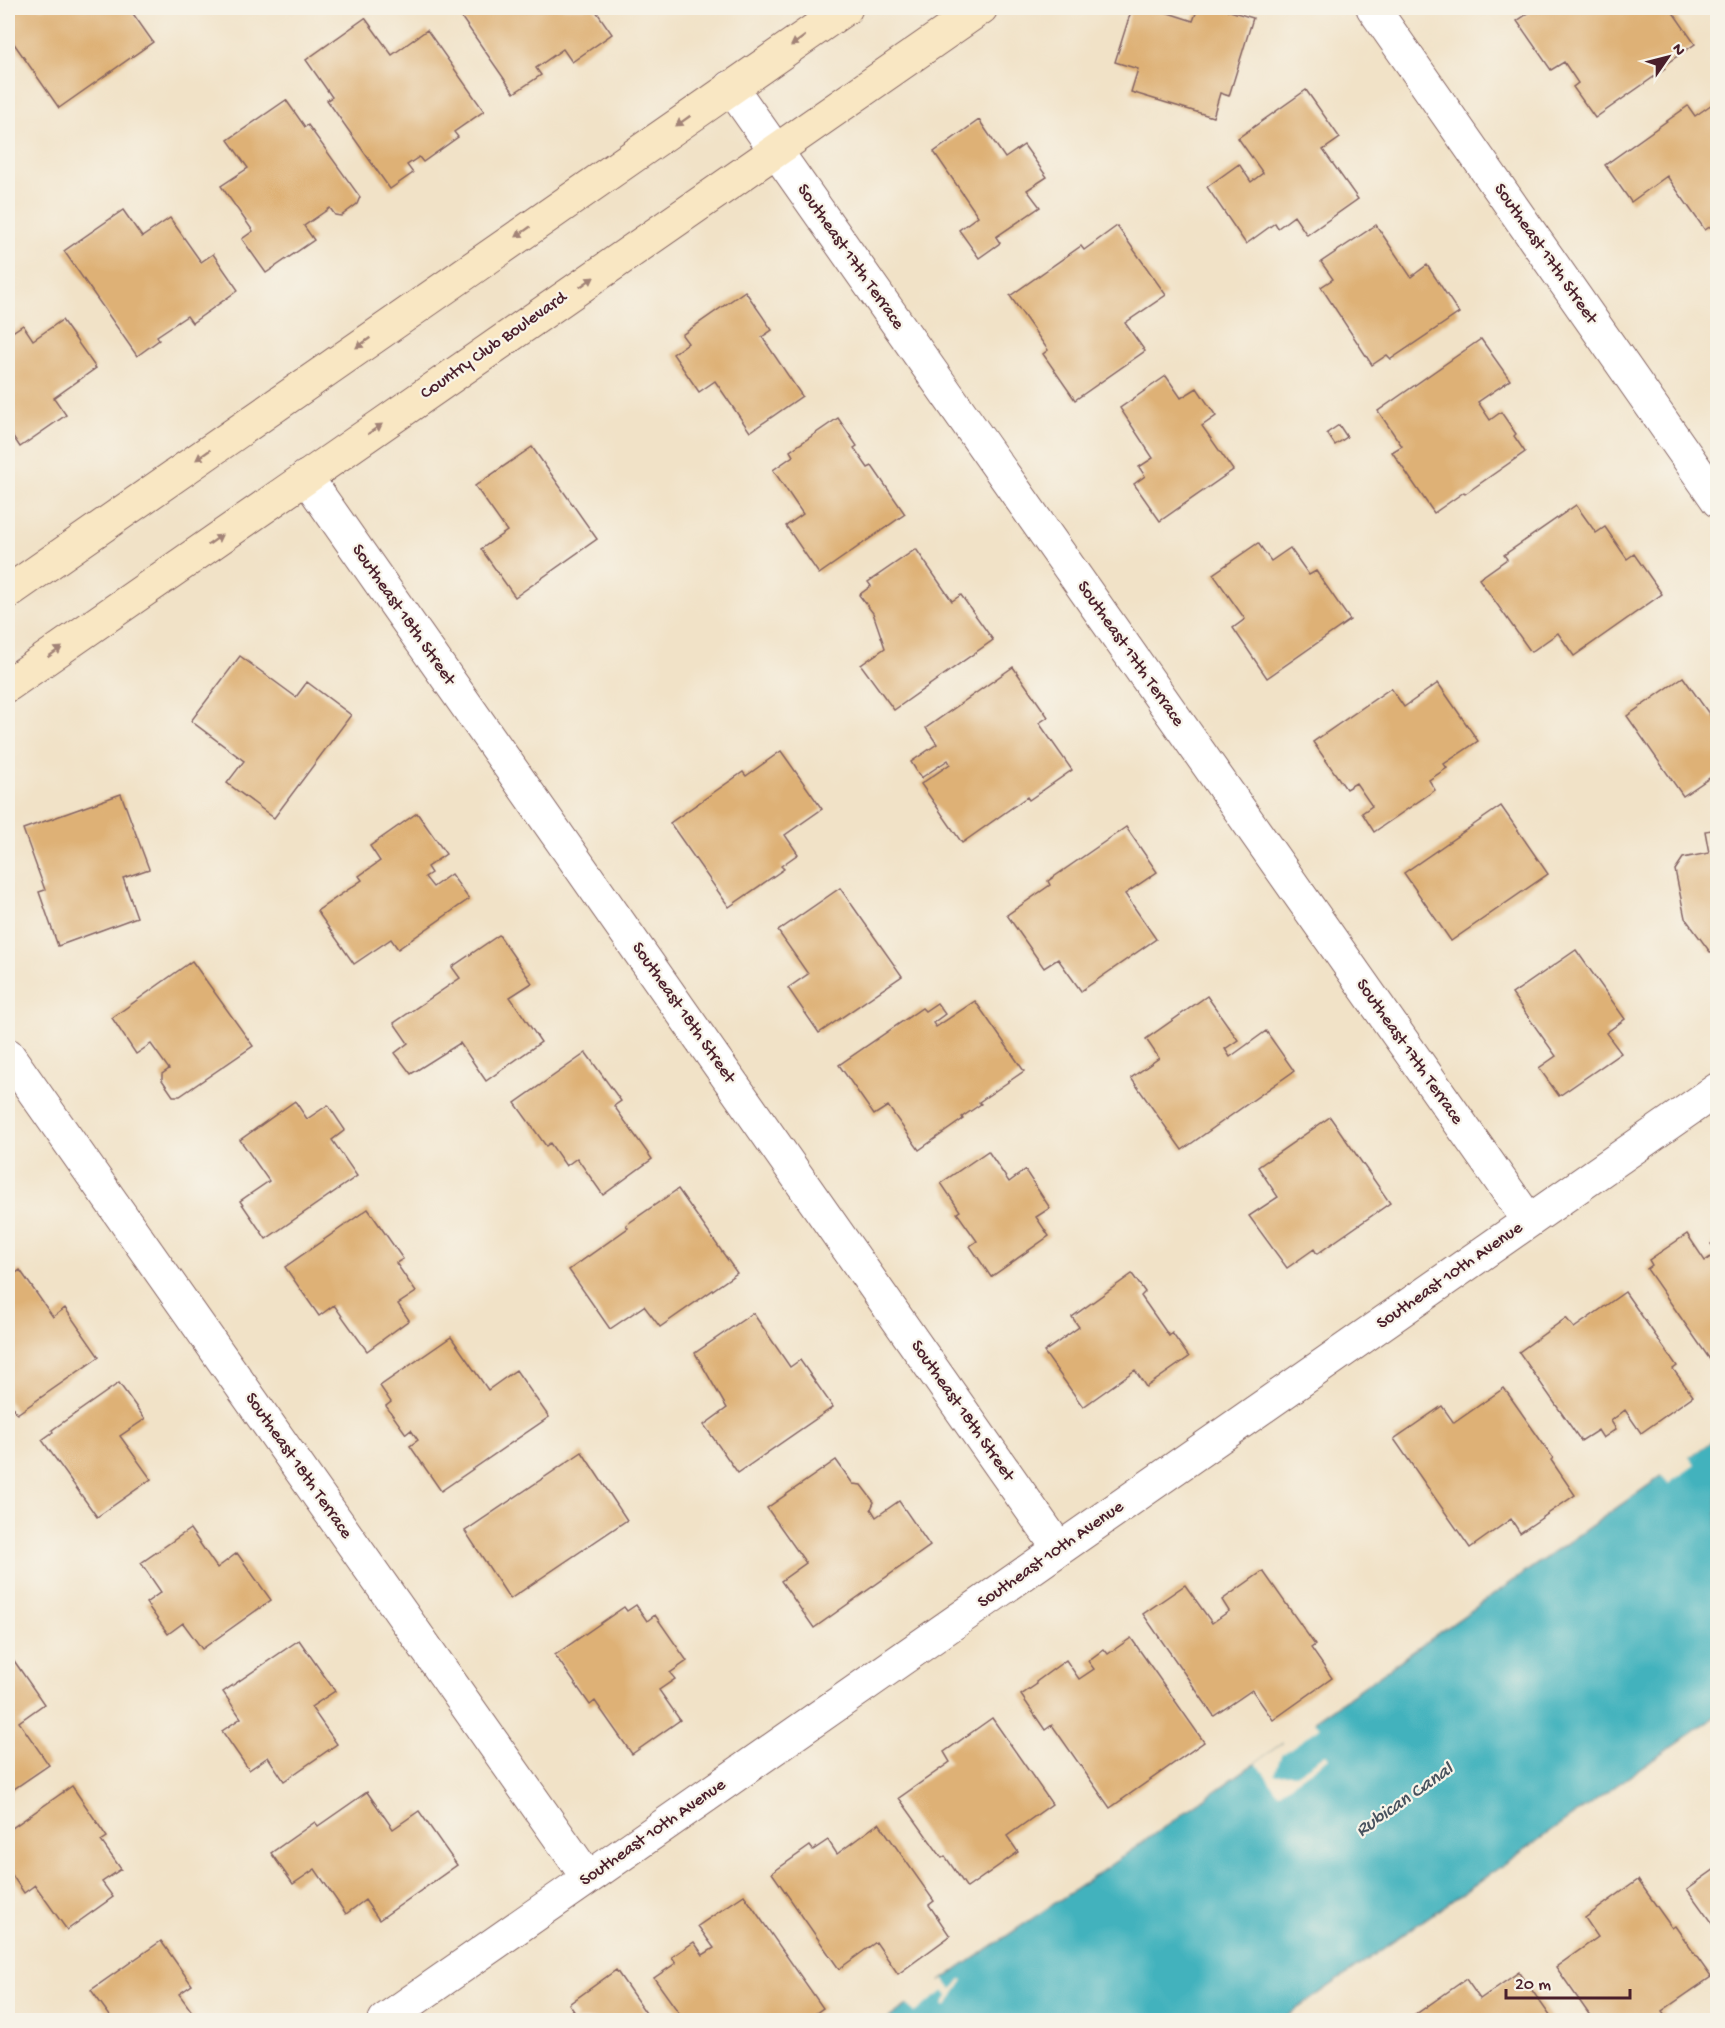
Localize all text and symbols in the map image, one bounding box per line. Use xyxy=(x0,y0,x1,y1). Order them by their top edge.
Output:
north arrow xyxy=(1638,27,1698,87)
one-way arrow xyxy=(790,35,806,46)
text: N xyxy=(1667,41,1689,61)
one-way arrow xyxy=(676,115,692,127)
street label: Southeast 17th Terrace xyxy=(792,180,909,334)
street label: Southeast 17th Street xyxy=(1489,180,1602,330)
one-way arrow xyxy=(516,226,532,238)
one-way arrow xyxy=(579,276,595,287)
street label: Country Club Boulevard xyxy=(417,287,572,404)
one-way arrow xyxy=(356,337,372,349)
one-way arrow xyxy=(367,423,383,435)
one-way arrow xyxy=(196,449,212,461)
one-way arrow xyxy=(207,534,223,546)
street label: Southeast 18th Street xyxy=(346,541,460,691)
street label: Southeast 17th Terrace xyxy=(1072,577,1189,731)
one-way arrow xyxy=(47,646,63,658)
street label: Southeast 18th Street xyxy=(626,939,740,1089)
street label: Southeast 17th Terrace xyxy=(1351,975,1468,1129)
street label: Southeast 10th Avenue xyxy=(1373,1217,1528,1334)
street label: Southeast 18th Street xyxy=(905,1337,1019,1487)
street label: Southeast 18th Terrace xyxy=(240,1389,357,1544)
street label: Southeast 10th Avenue xyxy=(974,1496,1129,1613)
water label: Rubican Canal xyxy=(1352,1758,1460,1843)
street label: Southeast 10th Avenue xyxy=(576,1774,731,1891)
scale bar xyxy=(1506,1962,1630,2000)
text: 20 m xyxy=(1515,1975,1551,1996)

